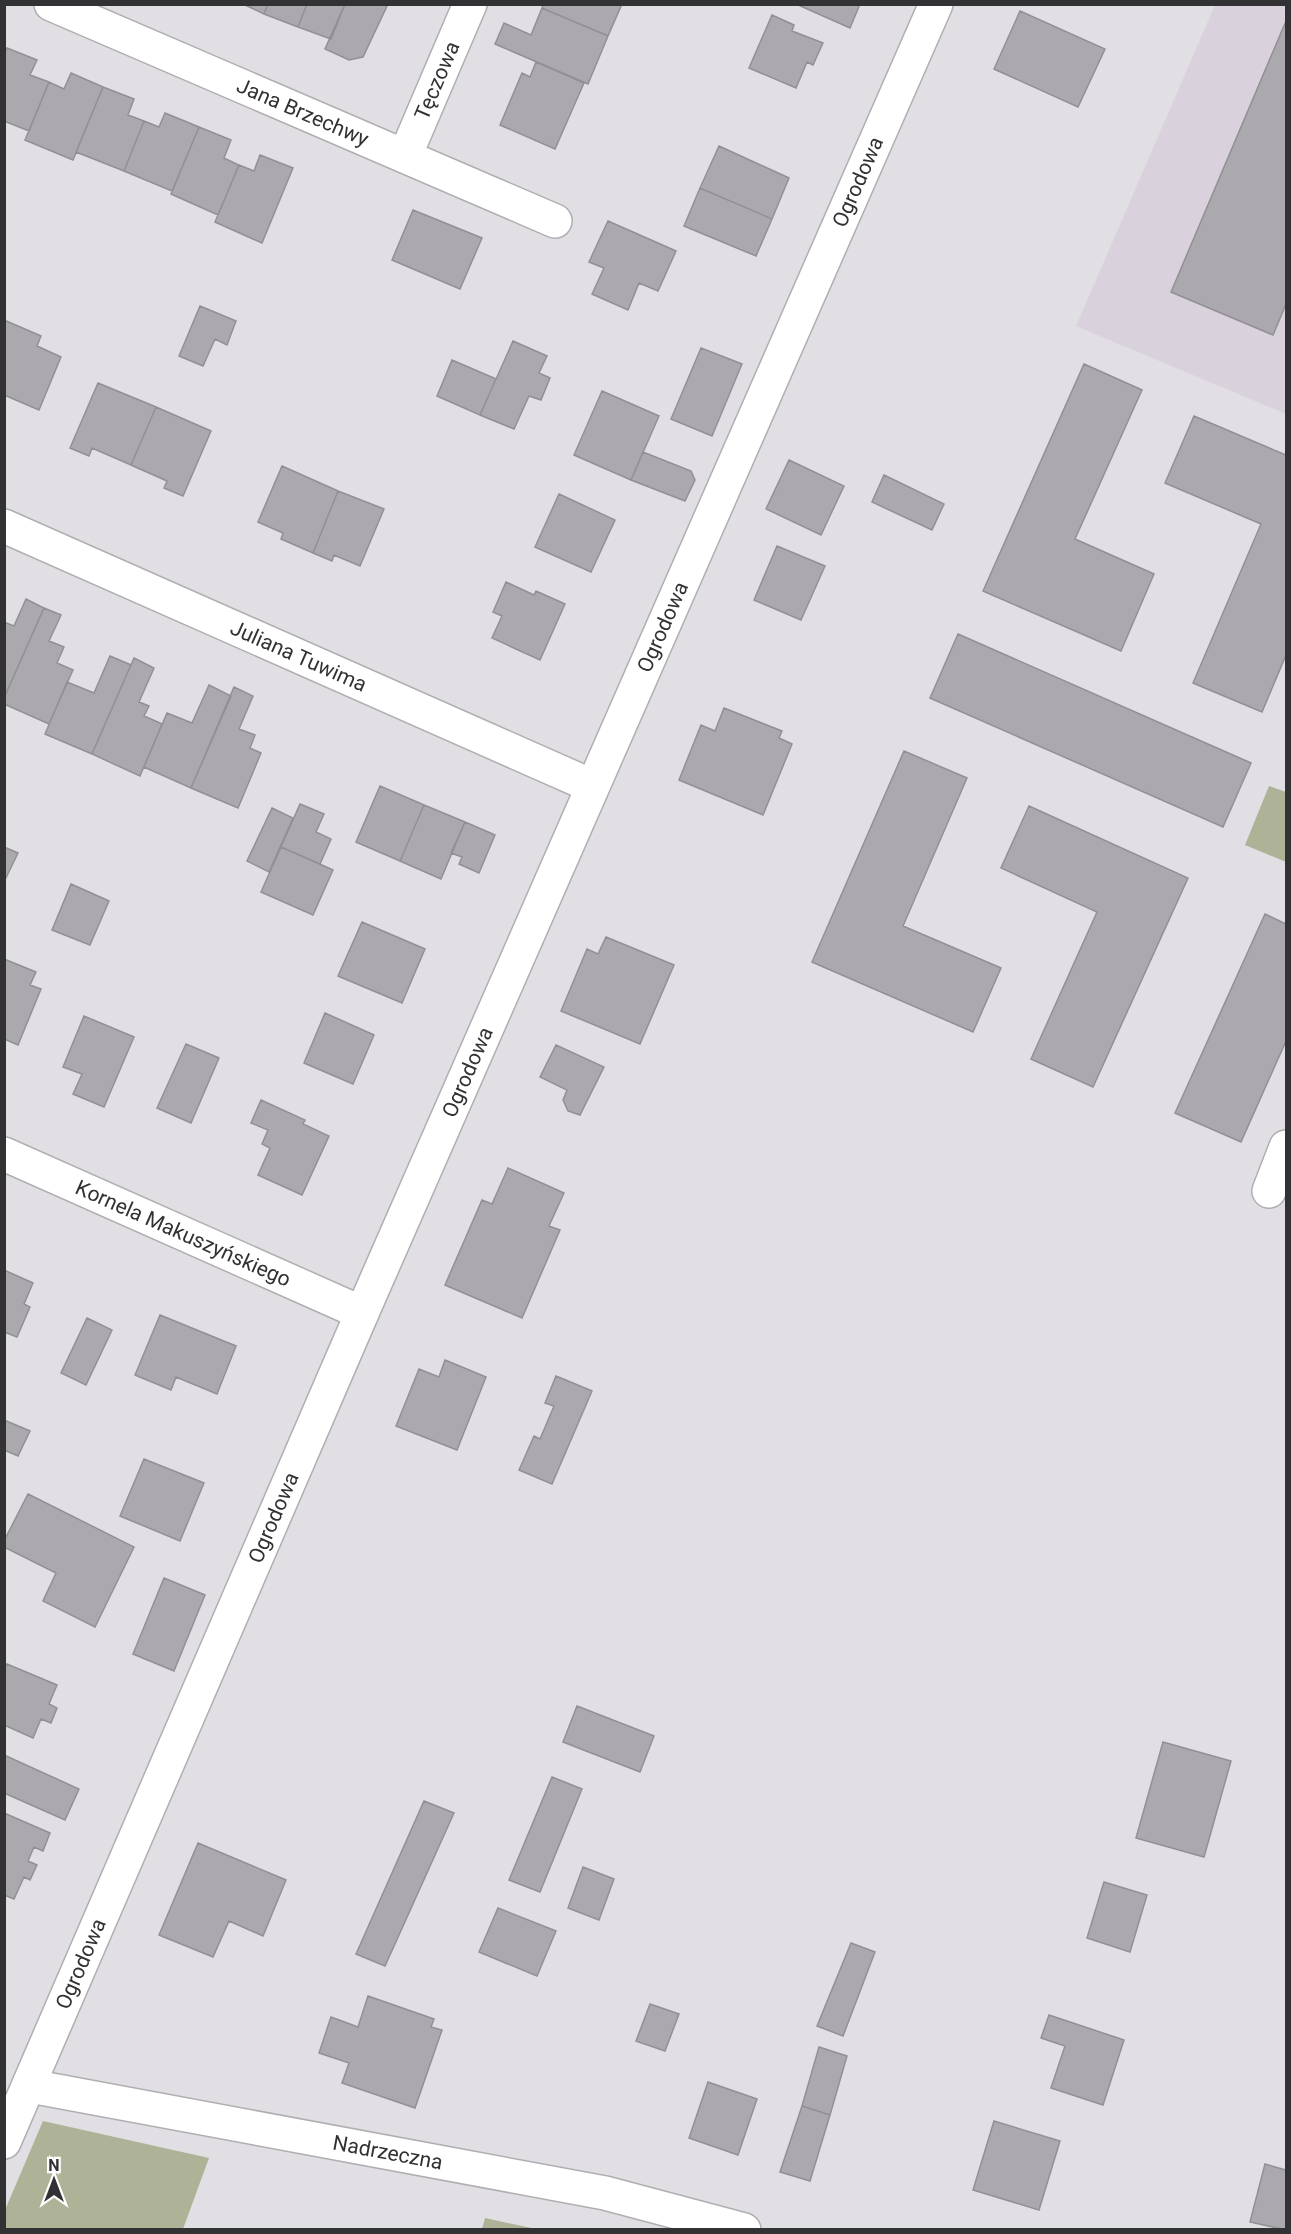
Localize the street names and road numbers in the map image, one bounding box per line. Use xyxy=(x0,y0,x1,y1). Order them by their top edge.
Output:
street label: Tęczowa xyxy=(410,38,465,124)
street label: Jana Brzechwy xyxy=(233,73,372,151)
street label: Ogrodowa xyxy=(828,133,888,231)
street label: Ogrodowa xyxy=(632,578,693,676)
street label: Juliana Tuwima xyxy=(227,616,370,697)
street label: Ogrodowa xyxy=(437,1023,498,1121)
street label: Kornela Makuszyńskiego xyxy=(72,1175,294,1292)
street label: Ogrodowa xyxy=(244,1469,304,1567)
street label: Ogrodowa xyxy=(51,1915,111,2013)
street label: Nadrzeczna xyxy=(331,2131,445,2175)

